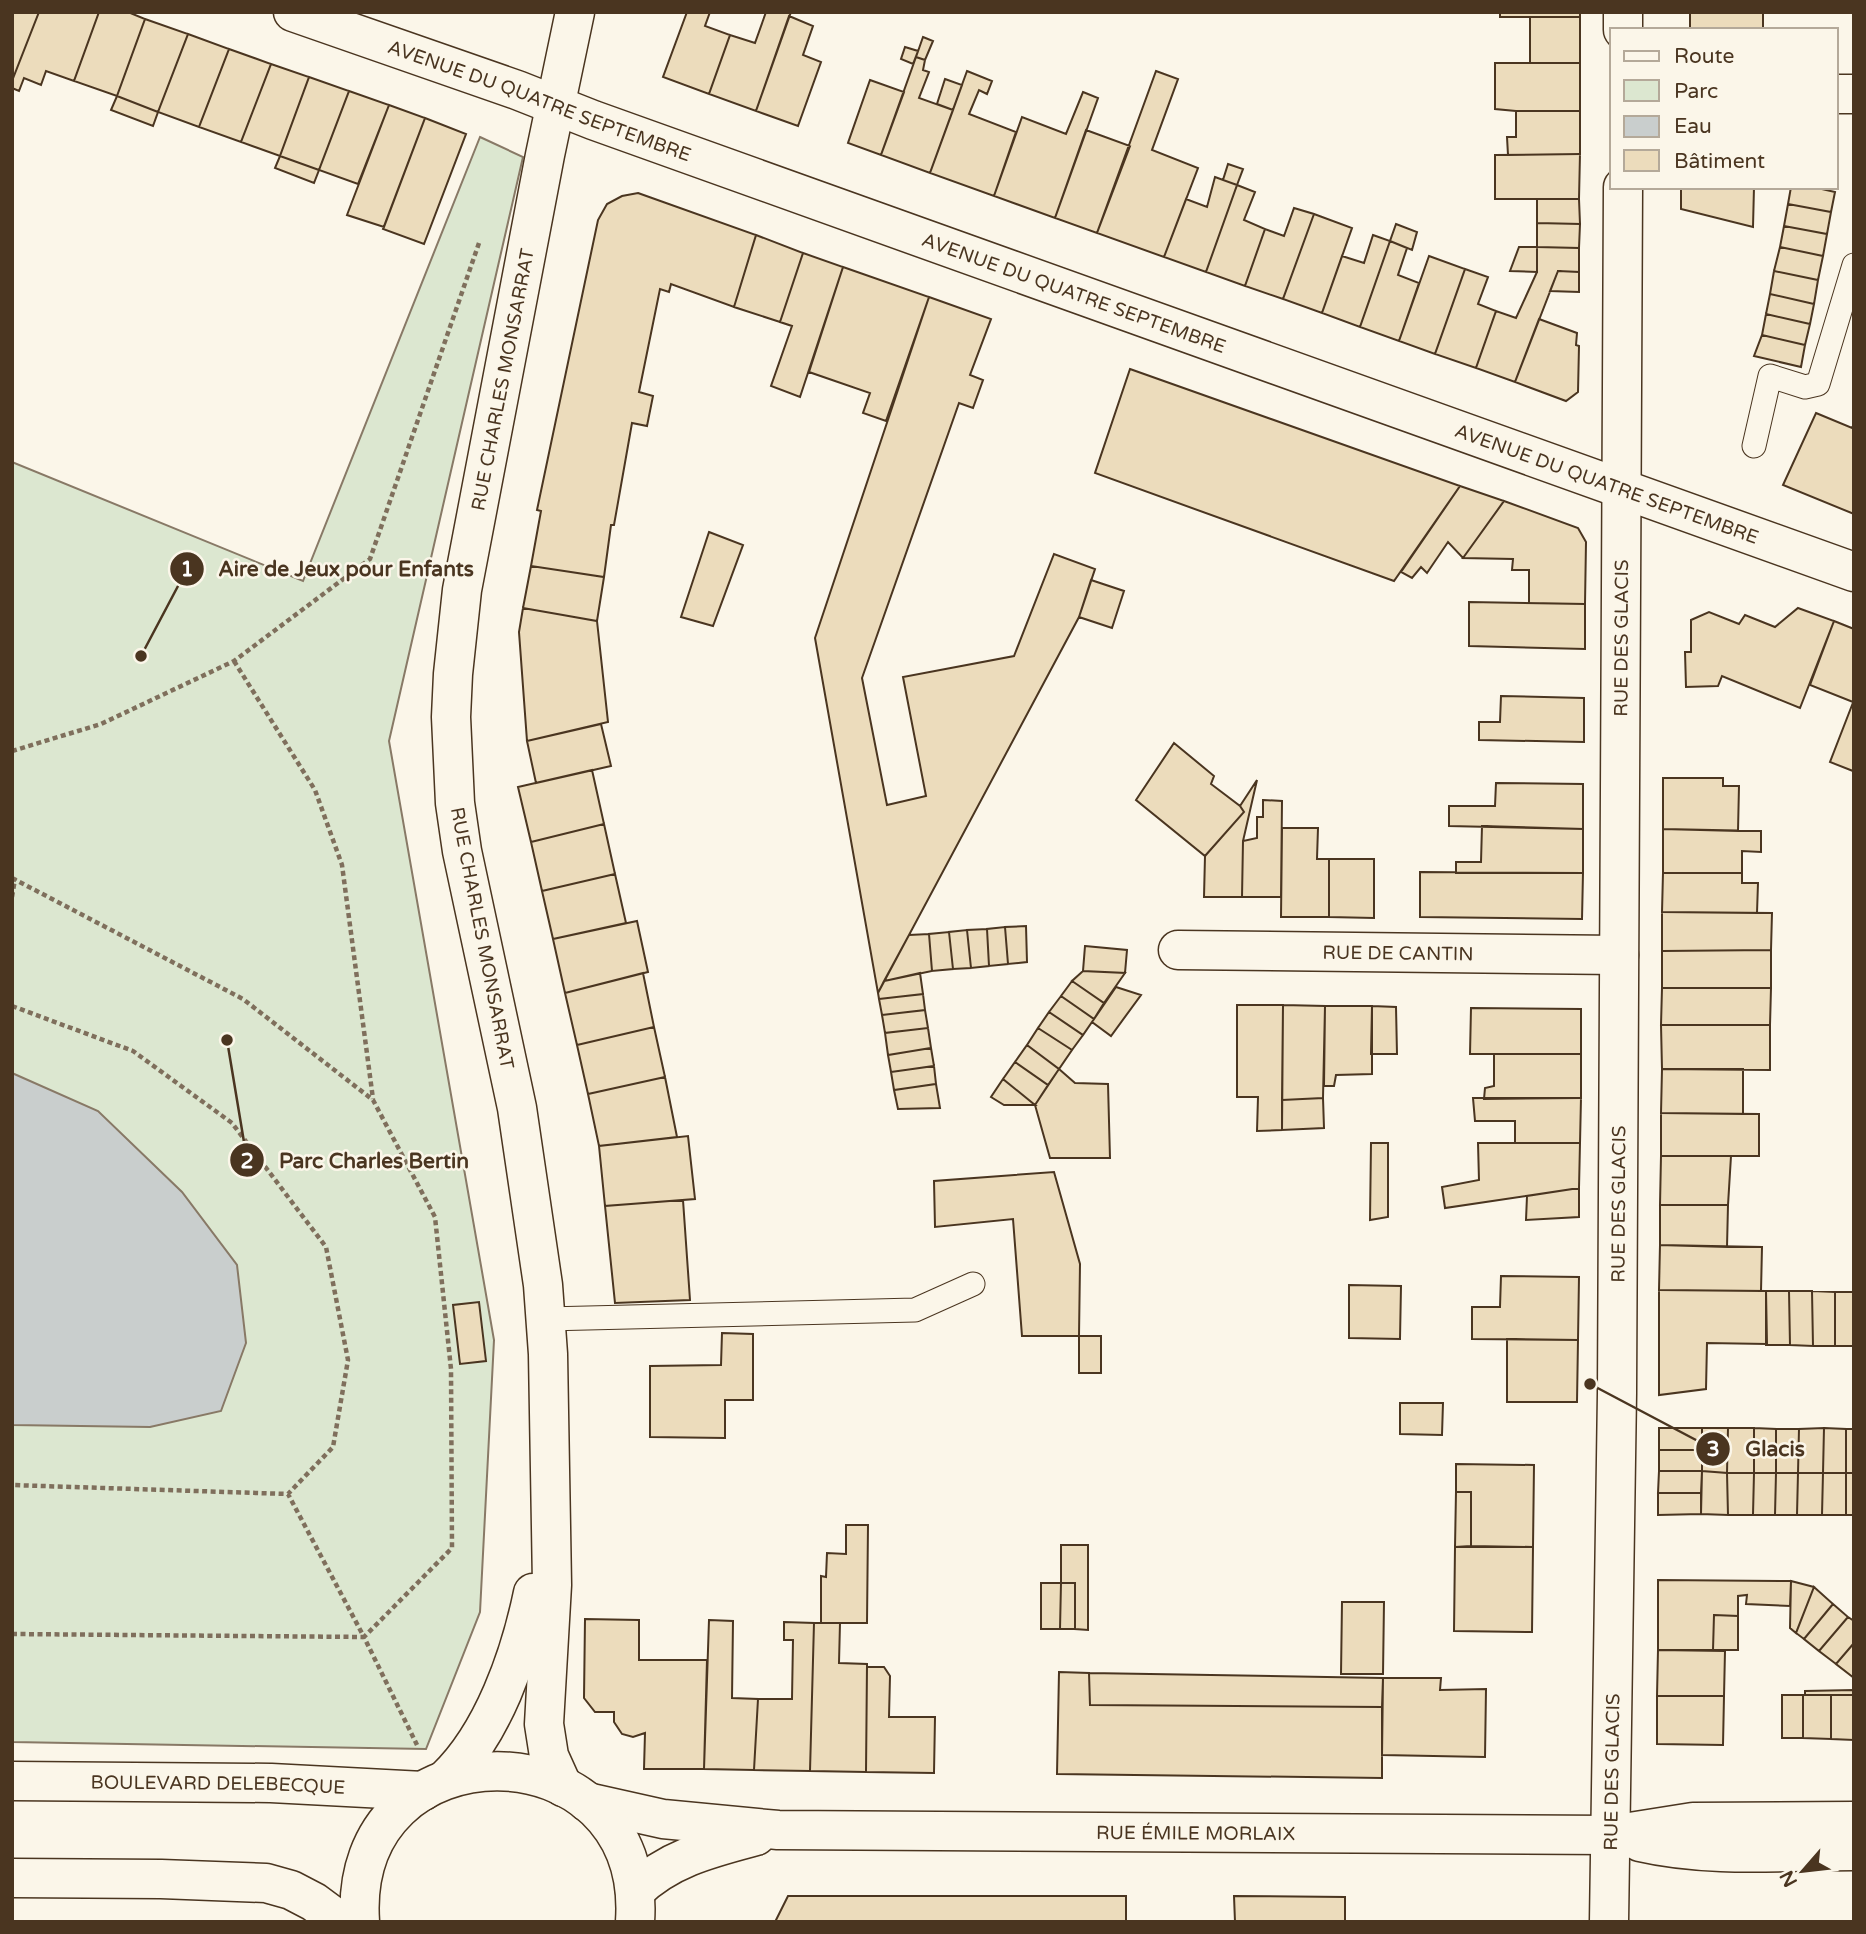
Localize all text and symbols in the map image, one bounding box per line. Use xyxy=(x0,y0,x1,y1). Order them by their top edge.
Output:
legend xyxy=(1610,28,1838,189)
street label: AVENUE DU QUATRE SEPTEMBRE xyxy=(385,36,694,166)
text: Route xyxy=(1674,44,1734,69)
text: Parc xyxy=(1674,79,1718,104)
text: Eau xyxy=(1674,114,1712,139)
text: Bâtiment xyxy=(1674,149,1765,174)
street label: AVENUE DU QUATRE SEPTEMBRE xyxy=(919,229,1229,358)
street label: RUE CHARLES MONSARRAT xyxy=(467,246,539,513)
street label: AVENUE DU QUATRE SEPTEMBRE xyxy=(1452,420,1761,549)
callout: Aire de Jeux pour Enfants xyxy=(170,548,488,590)
text: 1 xyxy=(180,557,194,582)
text: Aire de Jeux pour Enfants xyxy=(218,557,474,582)
street label: RUE DES GLACIS xyxy=(1610,559,1633,717)
street label: RUE CHARLES MONSARRAT xyxy=(446,805,518,1072)
street label: RUE DE CANTIN xyxy=(1322,942,1474,965)
street label: RUE DES GLACIS xyxy=(1608,1125,1630,1283)
callout: Parc Charles Bertin xyxy=(230,1139,483,1181)
text: 2 xyxy=(240,1149,254,1174)
text: Parc Charles Bertin xyxy=(279,1149,469,1174)
callout: Glacis xyxy=(1696,1428,1818,1470)
text: 3 xyxy=(1706,1437,1720,1462)
text: Glacis xyxy=(1745,1437,1805,1462)
street label: RUE DES GLACIS xyxy=(1600,1693,1624,1851)
street label: BOULEVARD DELEBECQUE xyxy=(90,1772,346,1799)
street label: RUE ÉMILE MORLAIX xyxy=(1096,1822,1295,1845)
north arrow xyxy=(1768,1836,1838,1906)
text: N xyxy=(1776,1867,1802,1890)

